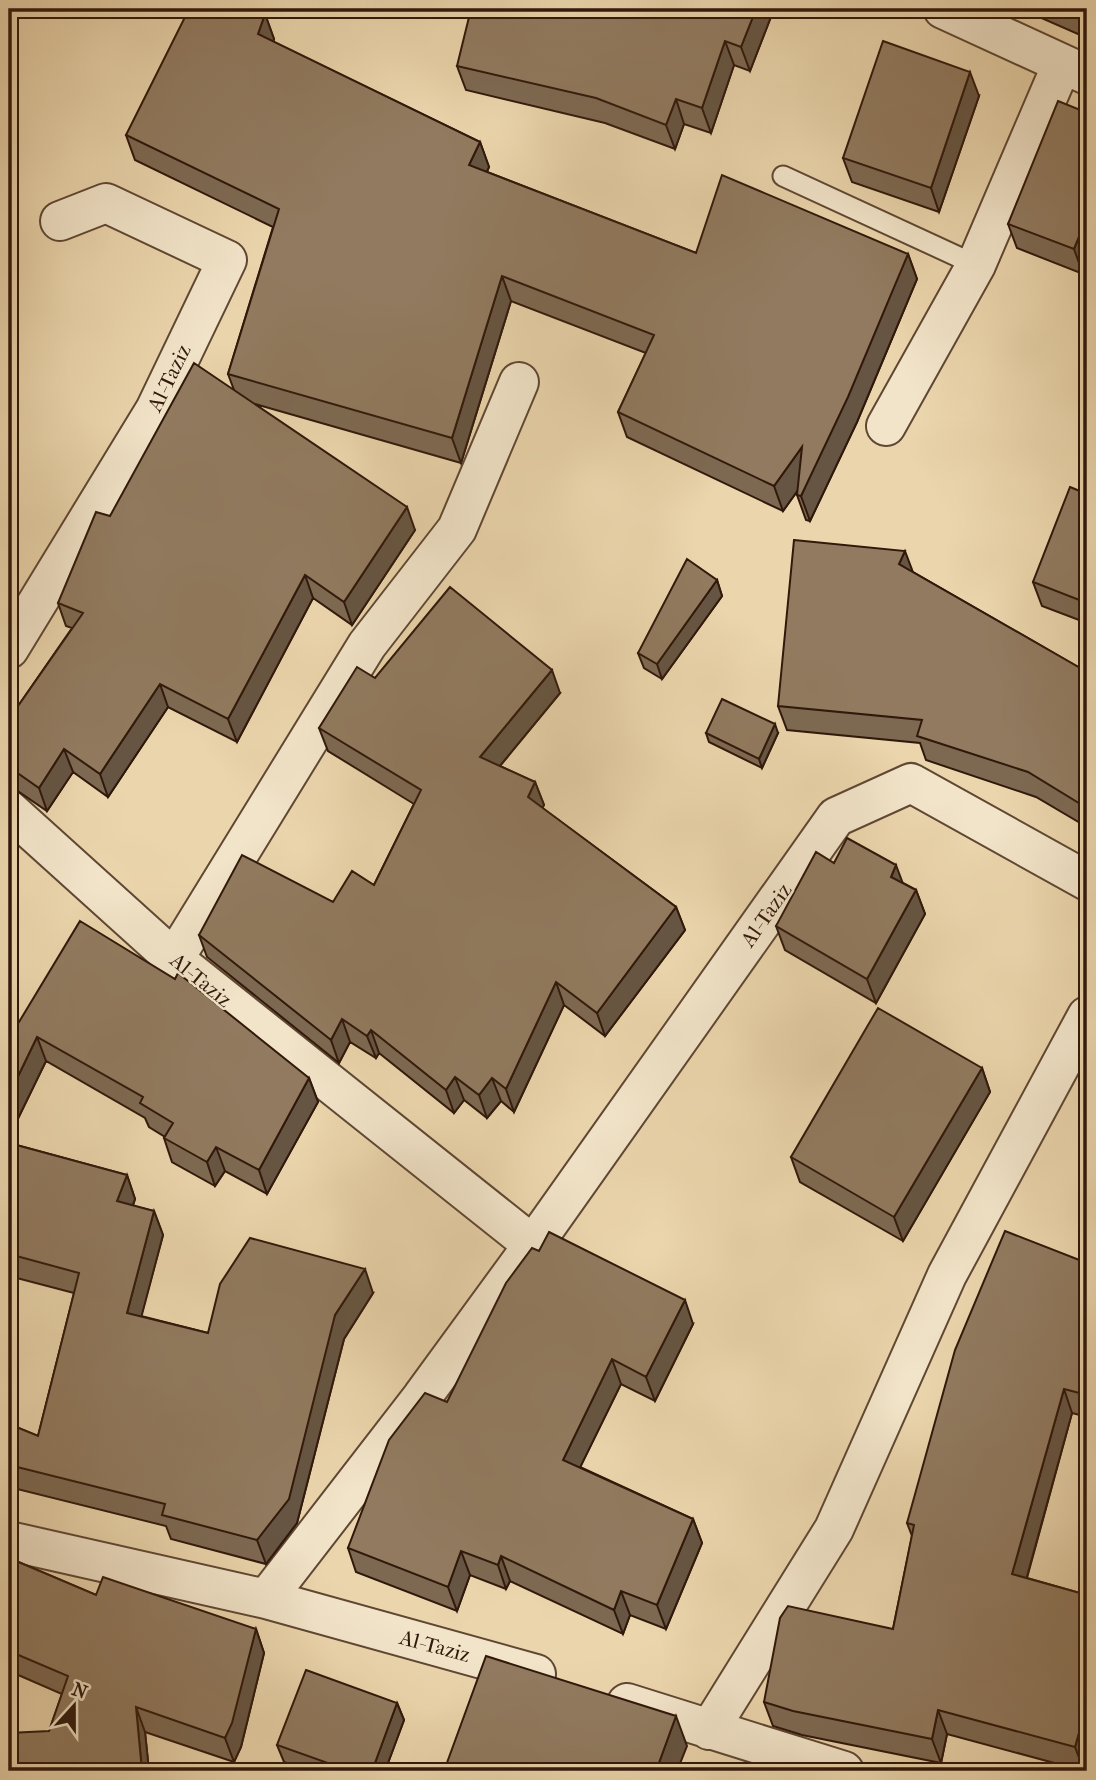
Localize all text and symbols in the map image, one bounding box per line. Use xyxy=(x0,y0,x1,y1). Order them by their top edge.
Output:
street label: Al-Taziz xyxy=(142,340,196,416)
street label: Al-Taziz xyxy=(735,879,796,952)
street label: Al-Taziz xyxy=(165,947,236,1012)
street label: Al-Taziz xyxy=(396,1625,473,1667)
north arrow xyxy=(38,1672,108,1742)
text: N xyxy=(69,1678,91,1704)

